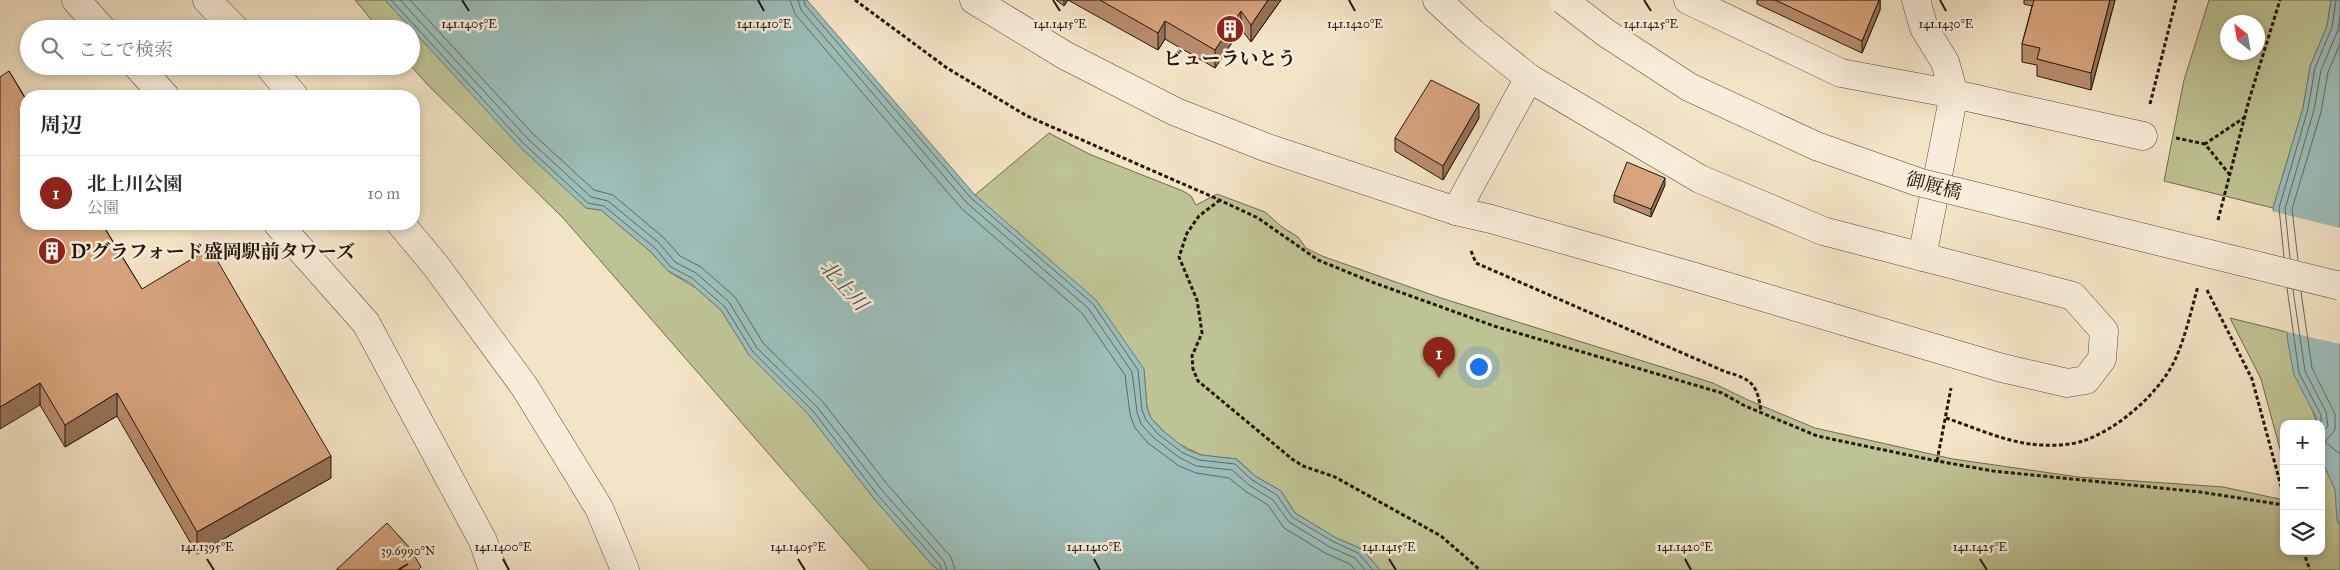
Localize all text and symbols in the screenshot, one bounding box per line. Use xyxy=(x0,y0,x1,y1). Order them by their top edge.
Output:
building icon: ビューラいとう xyxy=(1215,14,1245,44)
north arrow xyxy=(2220,15,2265,60)
text: 141.1405°E xyxy=(441,17,497,31)
text: 141.1410°E xyxy=(737,17,792,31)
text: 141.1415°E xyxy=(1033,17,1087,31)
text: 141.1420°E xyxy=(1327,17,1383,31)
text: 141.1425°E xyxy=(1624,17,1679,31)
text: 141.1430°E xyxy=(1919,17,1974,31)
search box xyxy=(20,20,420,75)
icon: search xyxy=(38,34,66,62)
text: ここで検索 xyxy=(78,38,173,61)
place label: ビューラいとう xyxy=(1163,47,1297,70)
text: 周辺 xyxy=(40,112,82,138)
street label: 御厩橋 xyxy=(1903,167,1964,204)
text: 北上川公園 xyxy=(87,172,182,195)
text: 1 xyxy=(53,184,59,203)
text: 10 m xyxy=(368,184,400,203)
text: 公園 xyxy=(87,198,119,217)
building icon: D'グラフォード盛岡駅前タワーズ xyxy=(37,236,67,266)
place label: D'グラフォード盛岡駅前タワーズ xyxy=(71,240,355,263)
water label: 北上川 xyxy=(815,255,874,317)
pin: 1 xyxy=(1423,337,1455,378)
your location xyxy=(1466,354,1492,380)
map controls xyxy=(2280,420,2325,555)
button: + xyxy=(2280,420,2325,465)
button: − xyxy=(2280,465,2325,510)
button: layers xyxy=(2280,510,2325,555)
text: 141.1395°E xyxy=(180,540,234,554)
text: 141.1400°E xyxy=(475,540,532,554)
text: 141.1405°E xyxy=(770,540,826,554)
text: 141.1410°E xyxy=(1067,540,1122,554)
text: 141.1415°E xyxy=(1362,540,1416,554)
text: 141.1420°E xyxy=(1657,540,1713,554)
text: 141.1425°E xyxy=(1953,540,2008,554)
text: 39.6990°N xyxy=(381,544,435,558)

